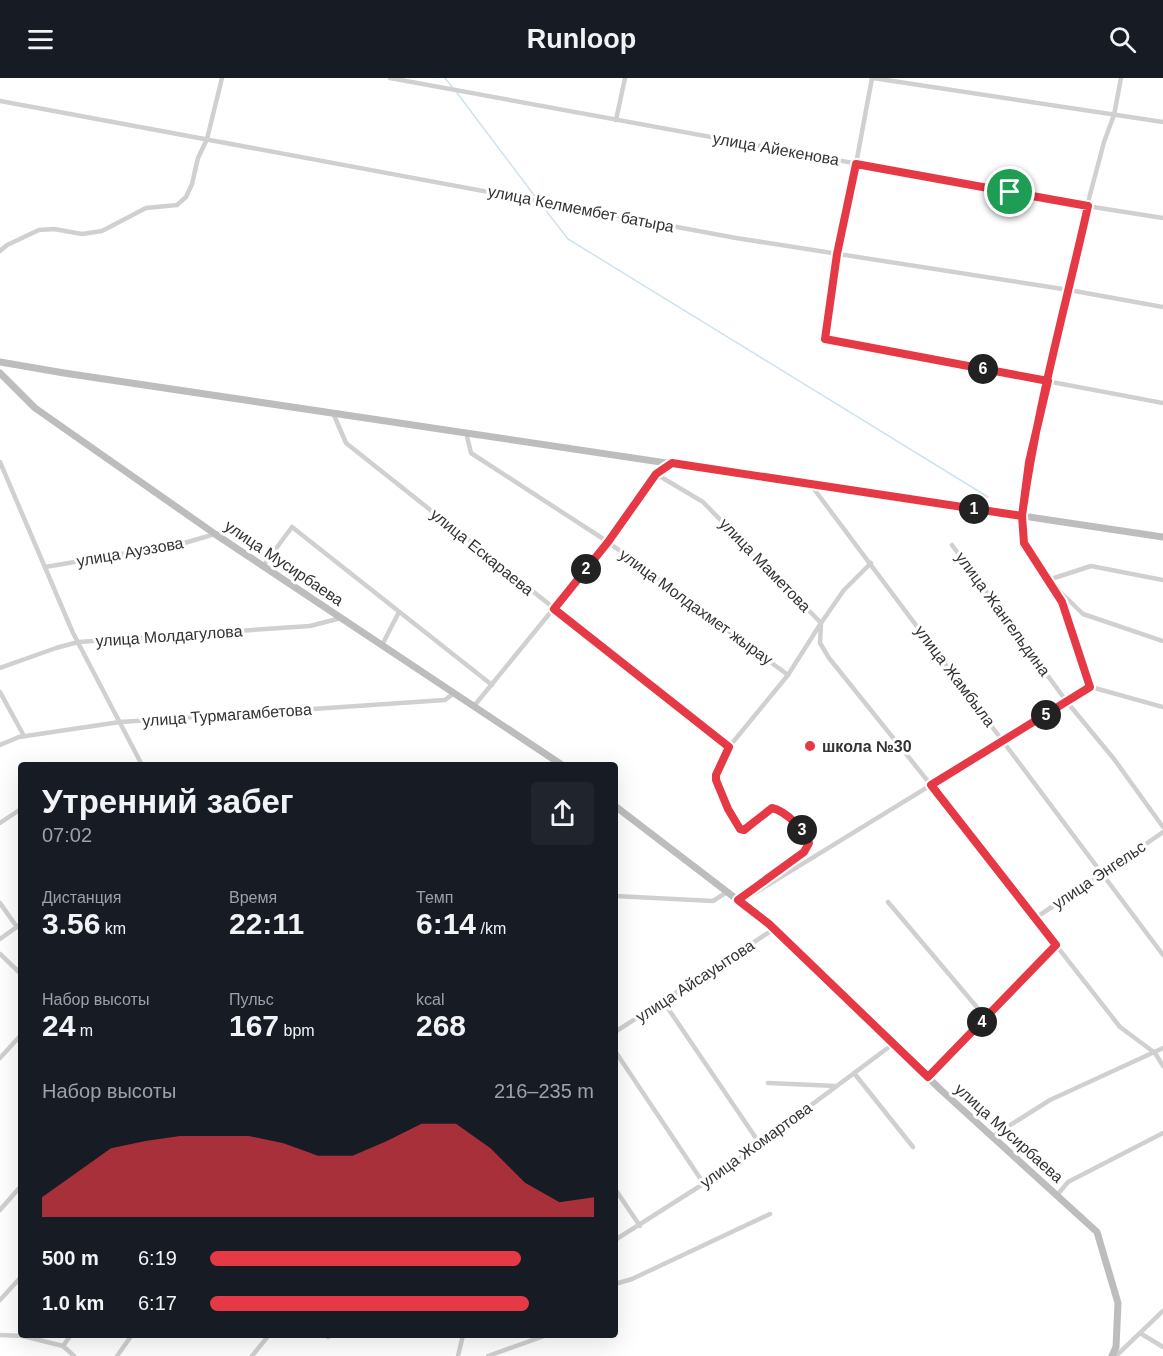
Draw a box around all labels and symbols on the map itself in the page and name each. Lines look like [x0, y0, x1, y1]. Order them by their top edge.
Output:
street label: улица Айекенова [712, 130, 841, 168]
pin [984, 166, 1035, 217]
street label: улица Келмембет батыра [486, 183, 676, 235]
pin: 6 [968, 354, 998, 384]
pin: 1 [959, 494, 989, 524]
street label: улица Ескараева [427, 505, 537, 599]
street label: улица Маметова [716, 515, 814, 615]
street label: улица Мусирбаева [221, 517, 347, 609]
street label: улица Ауэзова [75, 534, 185, 570]
street label: улица Молдахмет жырау [616, 546, 776, 668]
street label: улица Жангельдина [952, 549, 1054, 679]
pin: 2 [571, 554, 601, 584]
street label: улица Молдагулова [95, 622, 243, 650]
street label: улица Жамбыла [912, 622, 999, 730]
pin: 5 [1031, 700, 1061, 730]
street label: улица Турмагамбетова [142, 701, 312, 729]
place label: школа №30 [822, 738, 912, 755]
marker: школа №30 [803, 739, 817, 753]
pin: 3 [787, 815, 817, 845]
street label: улица Энгельс [1049, 838, 1149, 912]
street label: улица Айсауытова [633, 936, 757, 1026]
pin: 4 [967, 1007, 997, 1037]
street label: улица Мусирбаева [952, 1080, 1067, 1186]
street label: улица Жомартова [697, 1099, 815, 1191]

